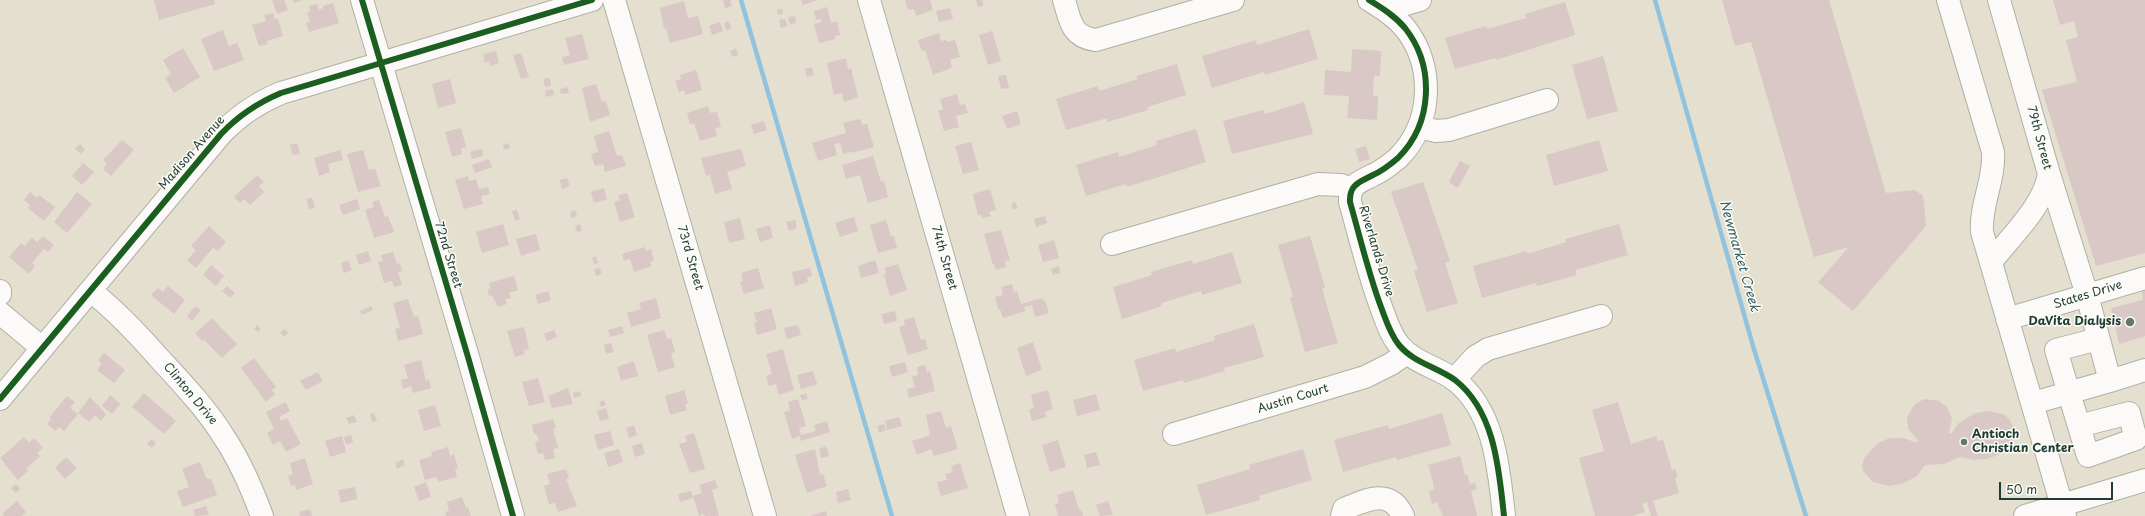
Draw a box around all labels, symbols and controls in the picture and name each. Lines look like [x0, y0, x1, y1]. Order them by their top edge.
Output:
street label: 79th Street [2024, 105, 2054, 171]
street label: Madison Avenue [156, 113, 228, 193]
water label: Newmarket Creek [1716, 198, 1762, 314]
street label: Riverlands Drive [1355, 204, 1397, 298]
street label: 72nd Street [431, 220, 465, 290]
street label: 73rd Street [674, 224, 706, 292]
street label: 74th Street [928, 224, 960, 292]
street label: States Drive [2052, 278, 2124, 312]
place label: DaVita Dialysis [2028, 315, 2121, 329]
marker: DaVita Dialysis [2124, 316, 2136, 328]
street label: Clinton Drive [160, 360, 220, 428]
street label: Austin Court [1256, 381, 1330, 417]
place label: Antioch Christian Center [1972, 428, 2074, 456]
marker: Antioch Christian Center [1959, 437, 1969, 447]
scale bar [2001, 474, 2115, 500]
text: 50 m [2006, 480, 2037, 498]

